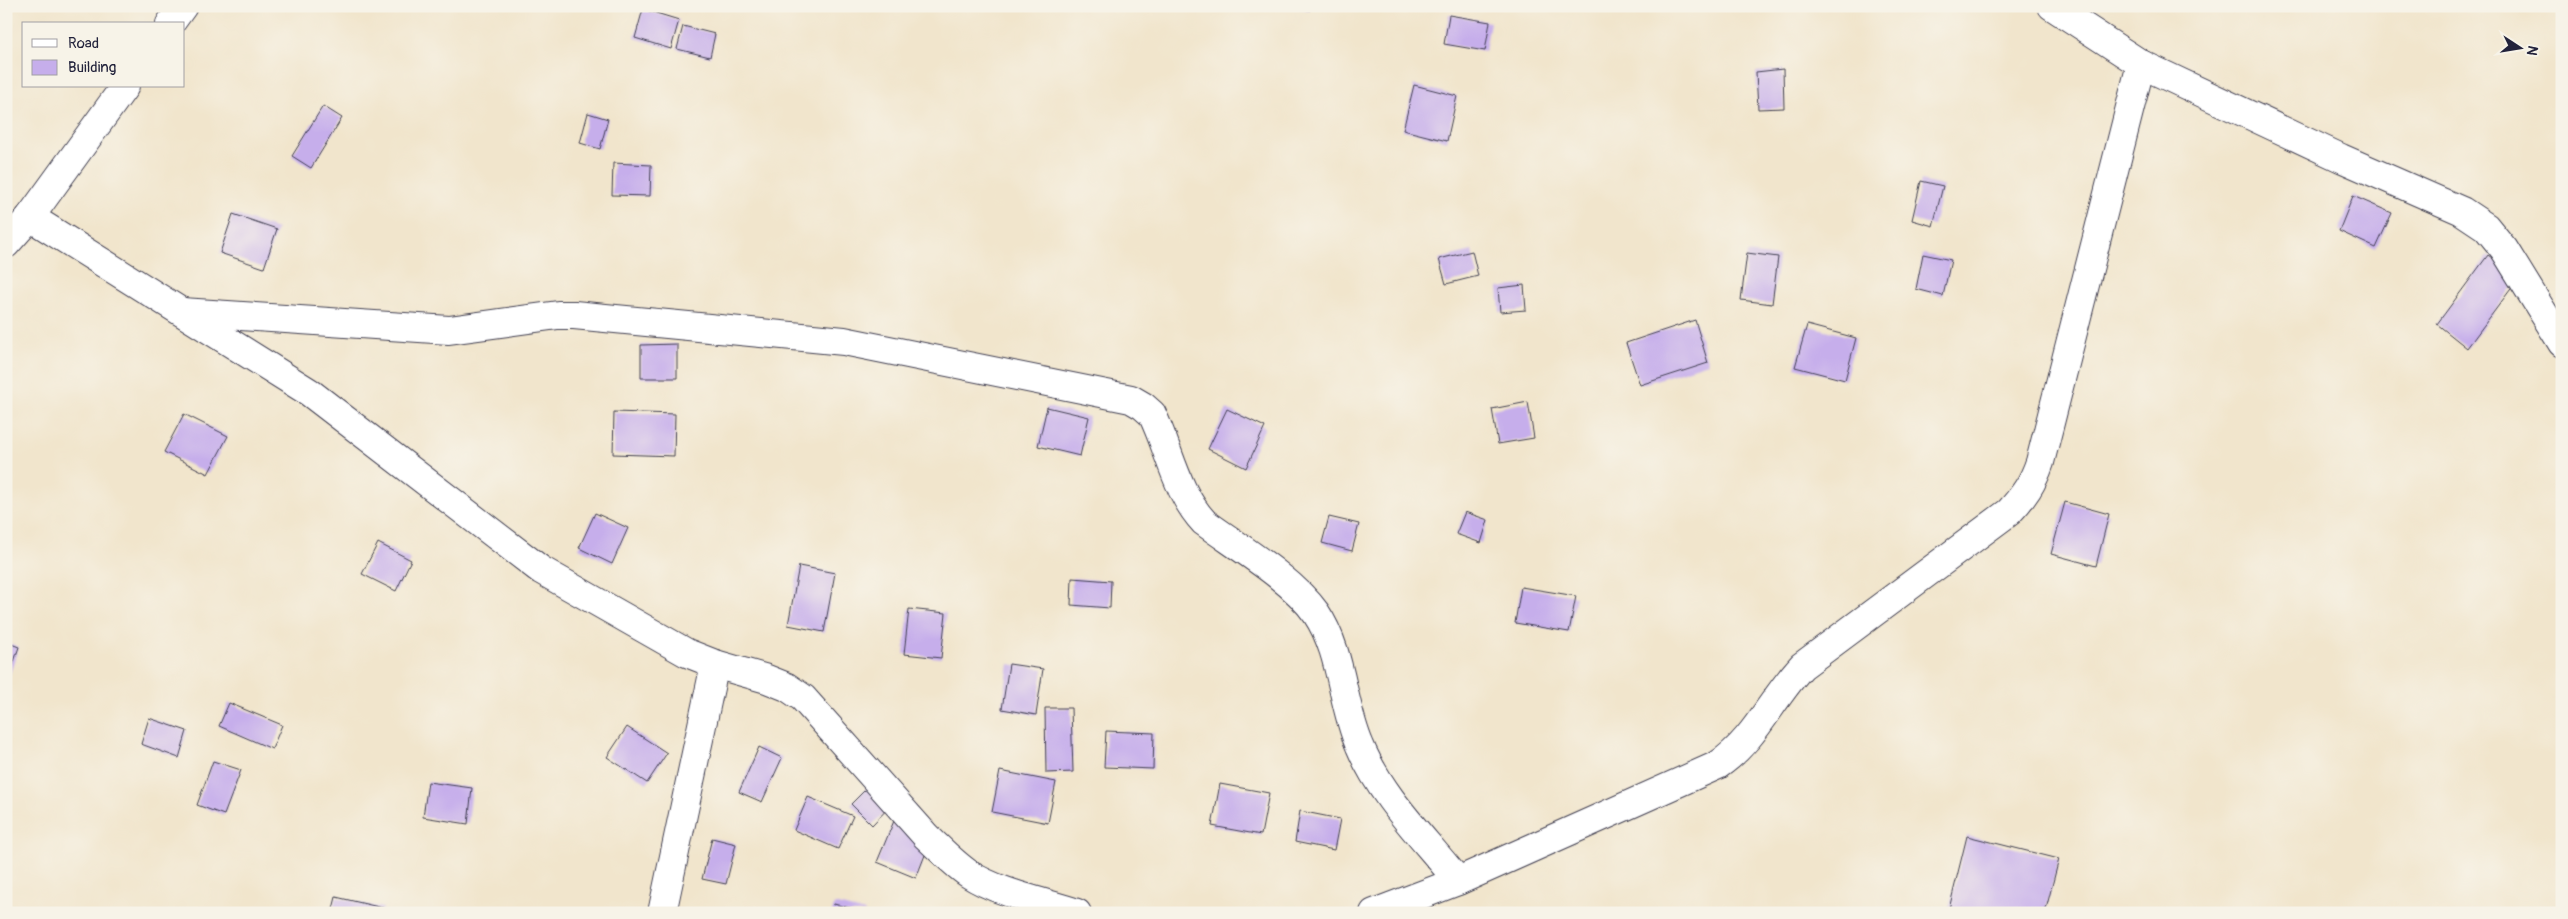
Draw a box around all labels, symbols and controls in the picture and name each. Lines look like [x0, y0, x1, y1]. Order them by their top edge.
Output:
legend [22, 22, 185, 88]
north arrow [2496, 22, 2546, 72]
text: Road [68, 34, 99, 53]
text: N [2523, 44, 2542, 57]
text: Building [68, 58, 116, 77]

